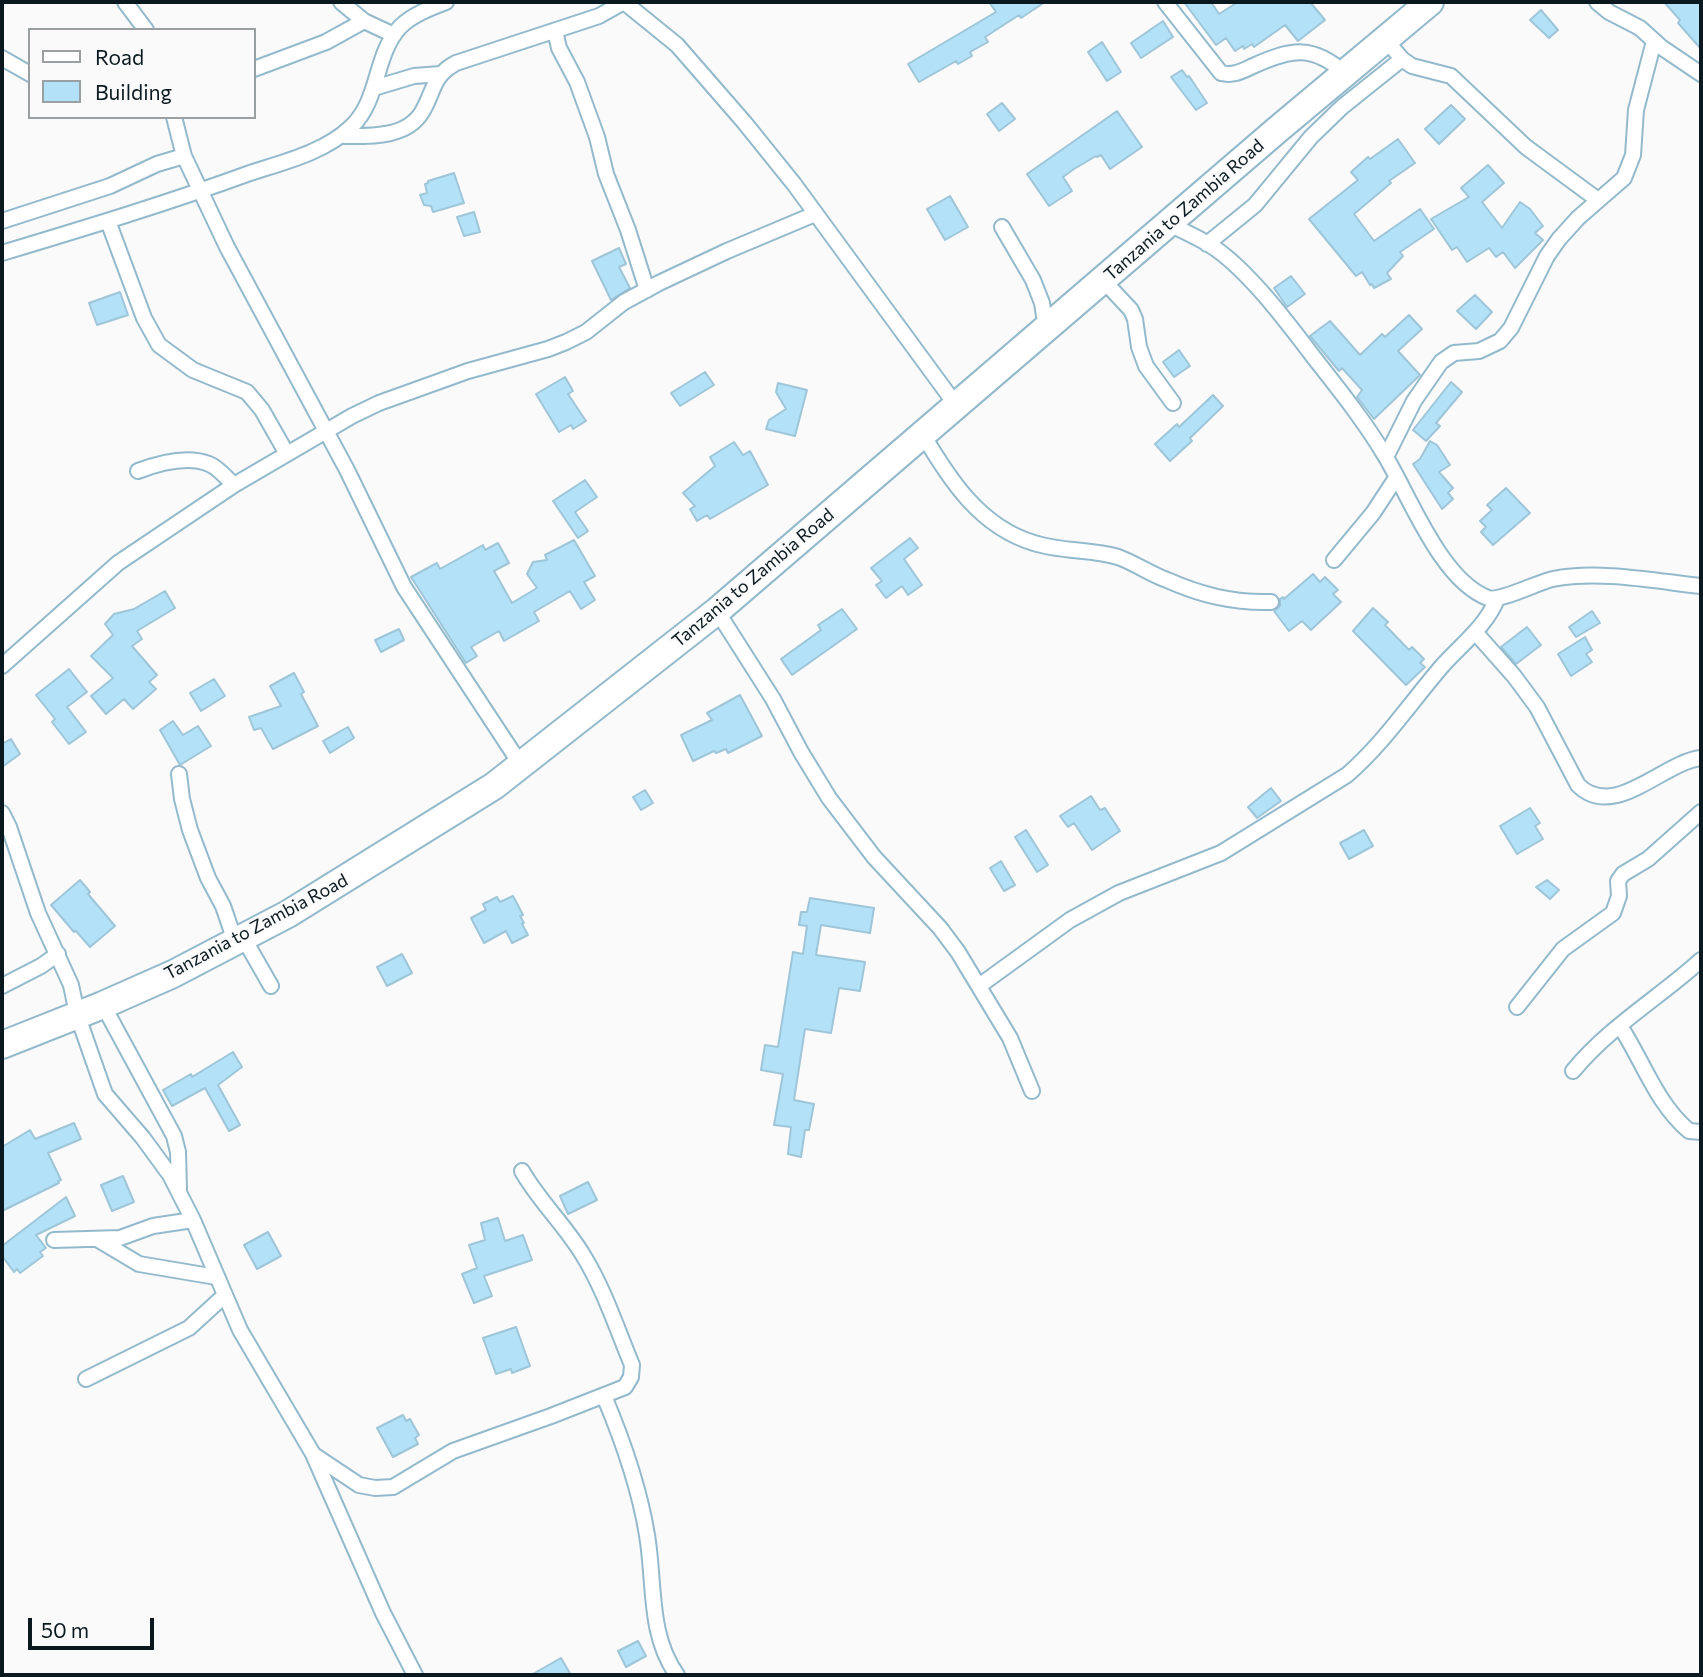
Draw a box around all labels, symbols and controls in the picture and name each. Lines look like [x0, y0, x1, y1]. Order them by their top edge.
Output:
legend [28, 28, 256, 119]
text: Road [95, 44, 144, 69]
text: Building [95, 79, 172, 104]
street label: Tanzania to Zambia Road [1100, 135, 1268, 285]
street label: Tanzania to Zambia Road [668, 504, 838, 652]
street label: Tanzania to Zambia Road [161, 869, 351, 985]
scale bar [32, 1604, 158, 1648]
text: 50 m [41, 1617, 89, 1642]

